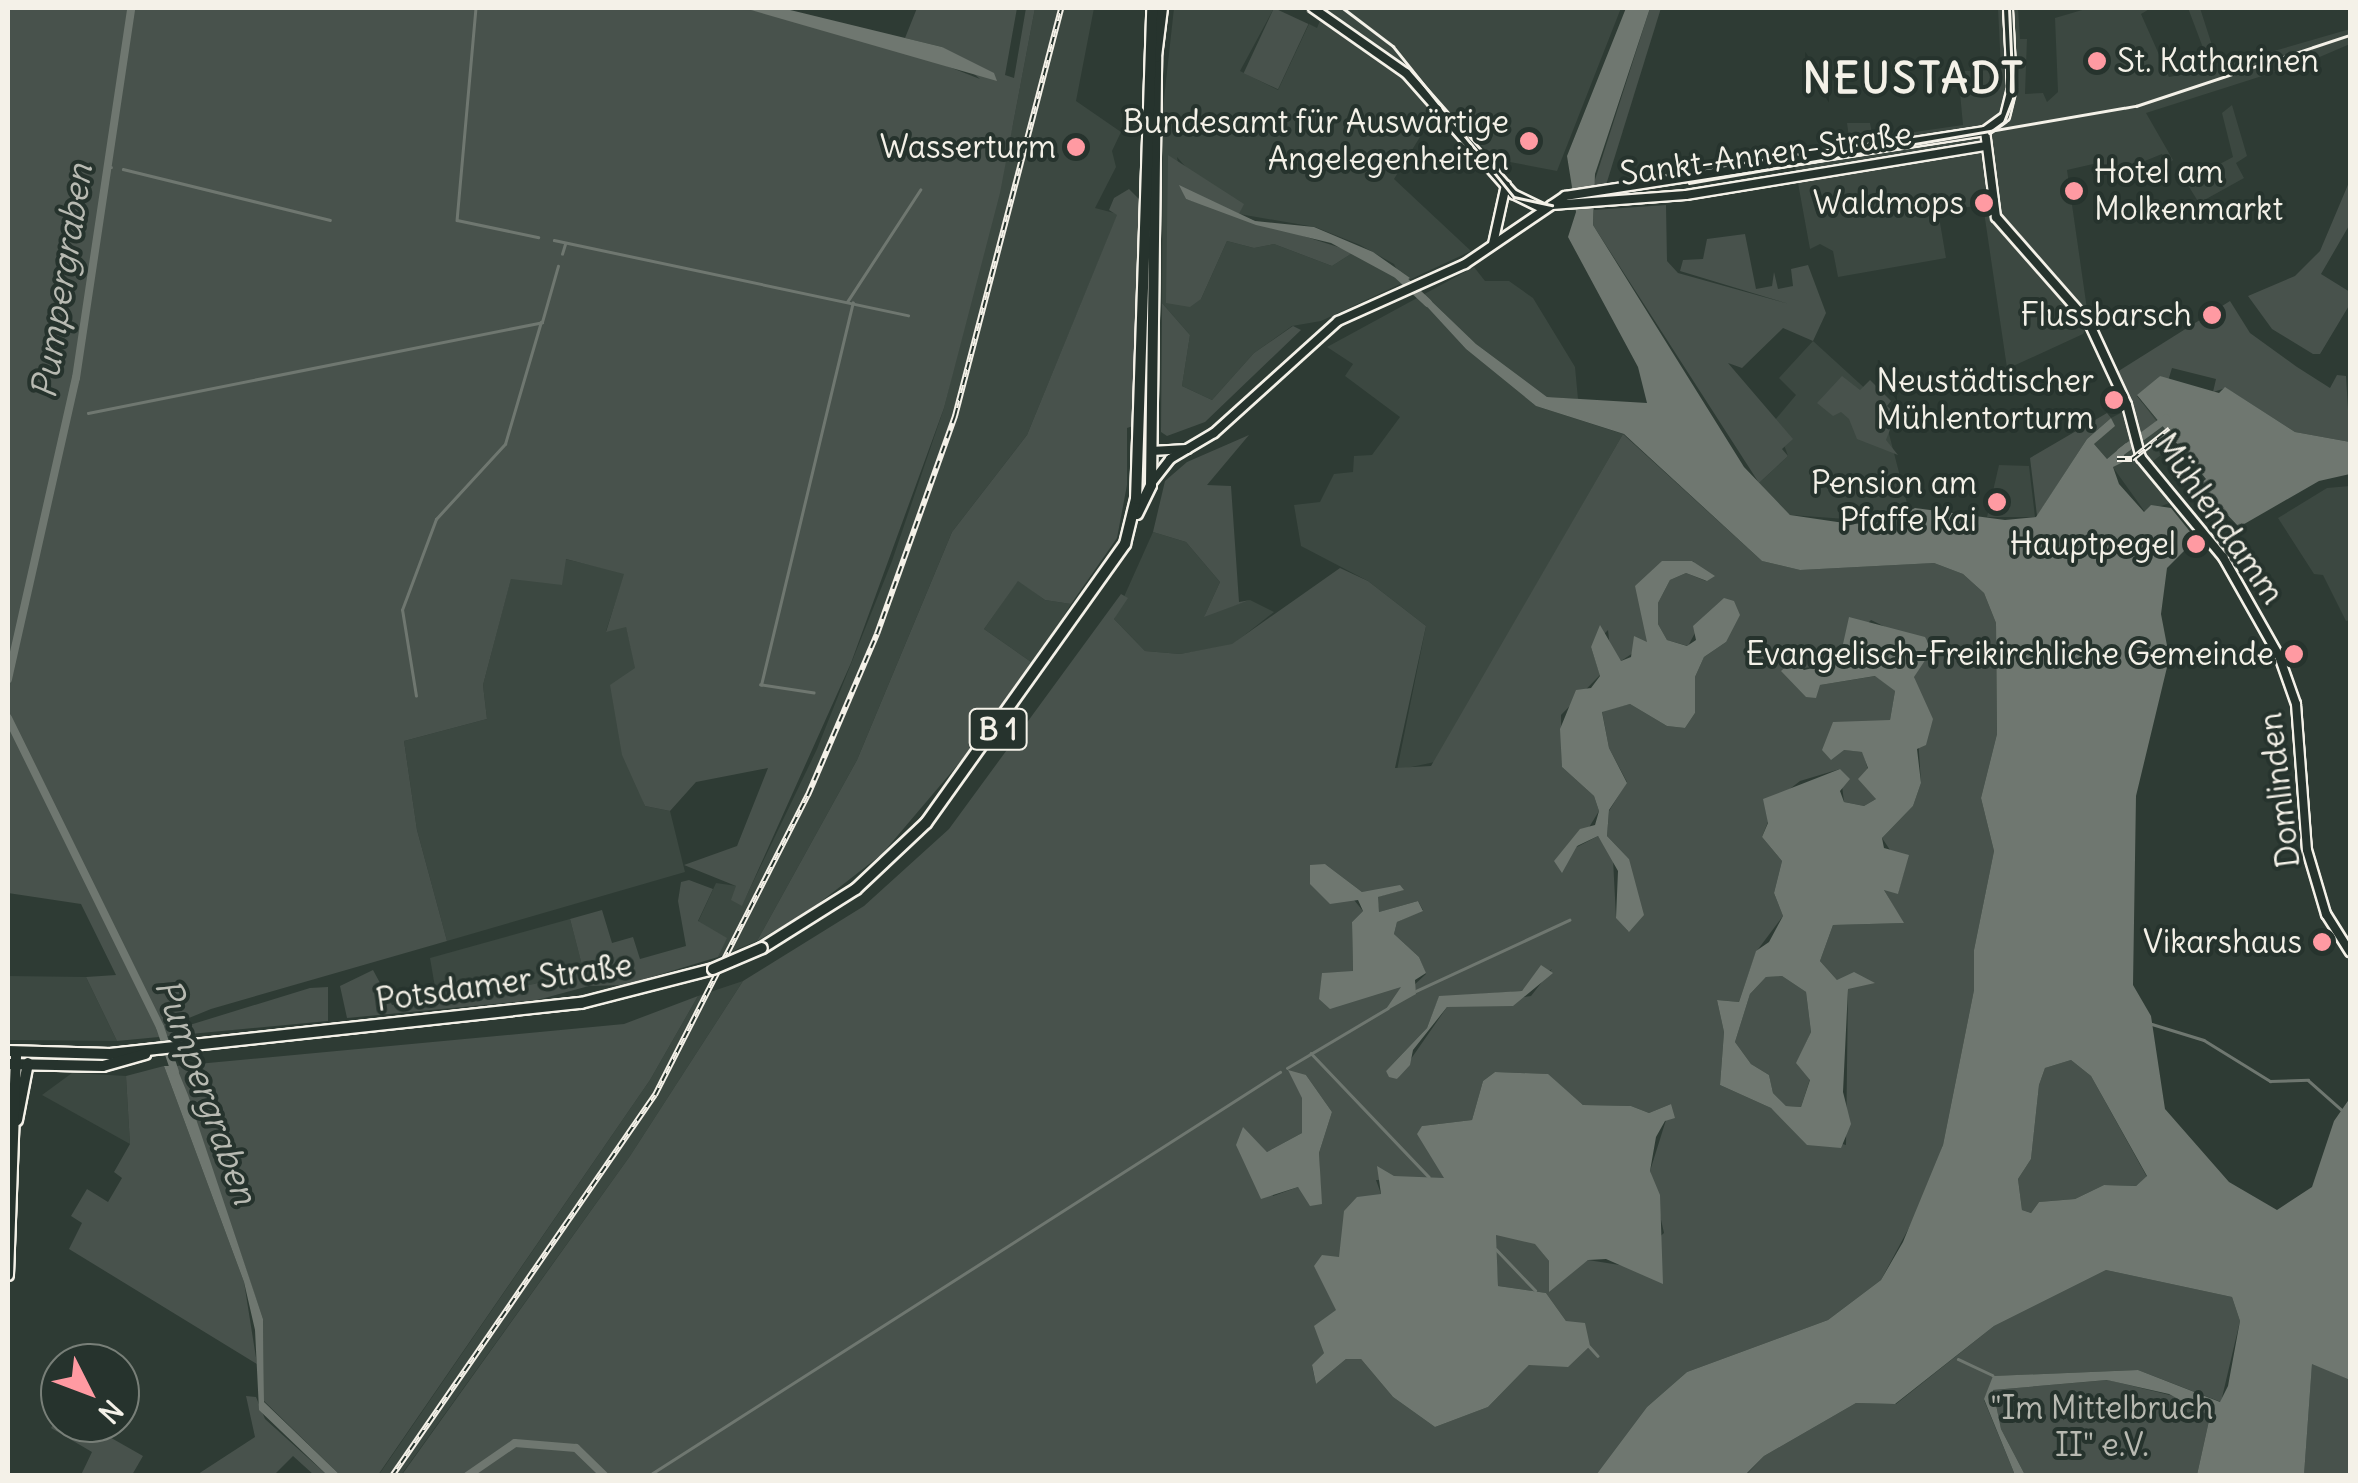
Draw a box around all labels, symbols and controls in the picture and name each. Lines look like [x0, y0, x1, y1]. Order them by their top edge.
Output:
place label: St. Katharinen [2117, 42, 2319, 80]
marker: St. Katharinen [2086, 50, 2108, 72]
district label: NEUSTADT [1802, 53, 2026, 103]
place label: Bundesamt für Auswärtige Angelegenheiten [1123, 104, 1509, 179]
street label: Sankt-Annen-Straße [1618, 115, 1914, 193]
place label: Wasserturm [880, 128, 1056, 166]
marker: Bundesamt für Auswärtige Angelegenheiten [1518, 130, 1540, 152]
marker: Wasserturm [1065, 136, 1087, 158]
place label: Hotel am Molkenmarkt [2094, 154, 2283, 229]
water label: Pumpergraben [22, 161, 100, 401]
marker: Hotel am Molkenmarkt [2063, 180, 2085, 202]
place label: Waldmops [1813, 184, 1964, 222]
marker: Waldmops [1973, 192, 1995, 214]
place label: Flussbarsch [2021, 296, 2192, 334]
marker: Flussbarsch [2201, 304, 2223, 326]
place label: Neustädtischer Mühlentorturm [1876, 363, 2094, 438]
marker: Neustädtischer Mühlentorturm [2103, 389, 2125, 411]
street label: Mühlendamm [2146, 426, 2292, 612]
place label: Pension am Pfaffe Kai [1811, 465, 1977, 540]
marker: Pension am Pfaffe Kai [1986, 491, 2008, 513]
place label: Hauptpegel [2010, 525, 2176, 563]
marker: Hauptpegel [2185, 533, 2207, 555]
place label: Evangelisch-Freikirchliche Gemeinde [1746, 635, 2274, 673]
marker: Evangelisch-Freikirchliche Gemeinde [2283, 643, 2305, 665]
road number: B 1 [968, 704, 1028, 754]
street label: Domlinden [2251, 710, 2309, 870]
place label: Vikarshaus [2143, 923, 2302, 961]
marker: Vikarshaus [2311, 931, 2333, 953]
street label: Potsdamer Straße [373, 946, 635, 1020]
water label: Pumpergraben [147, 973, 267, 1209]
north arrow [40, 1343, 140, 1443]
park label: "Im Mittelbruch II" e.V. [1991, 1390, 2213, 1465]
text: N [91, 1392, 131, 1431]

